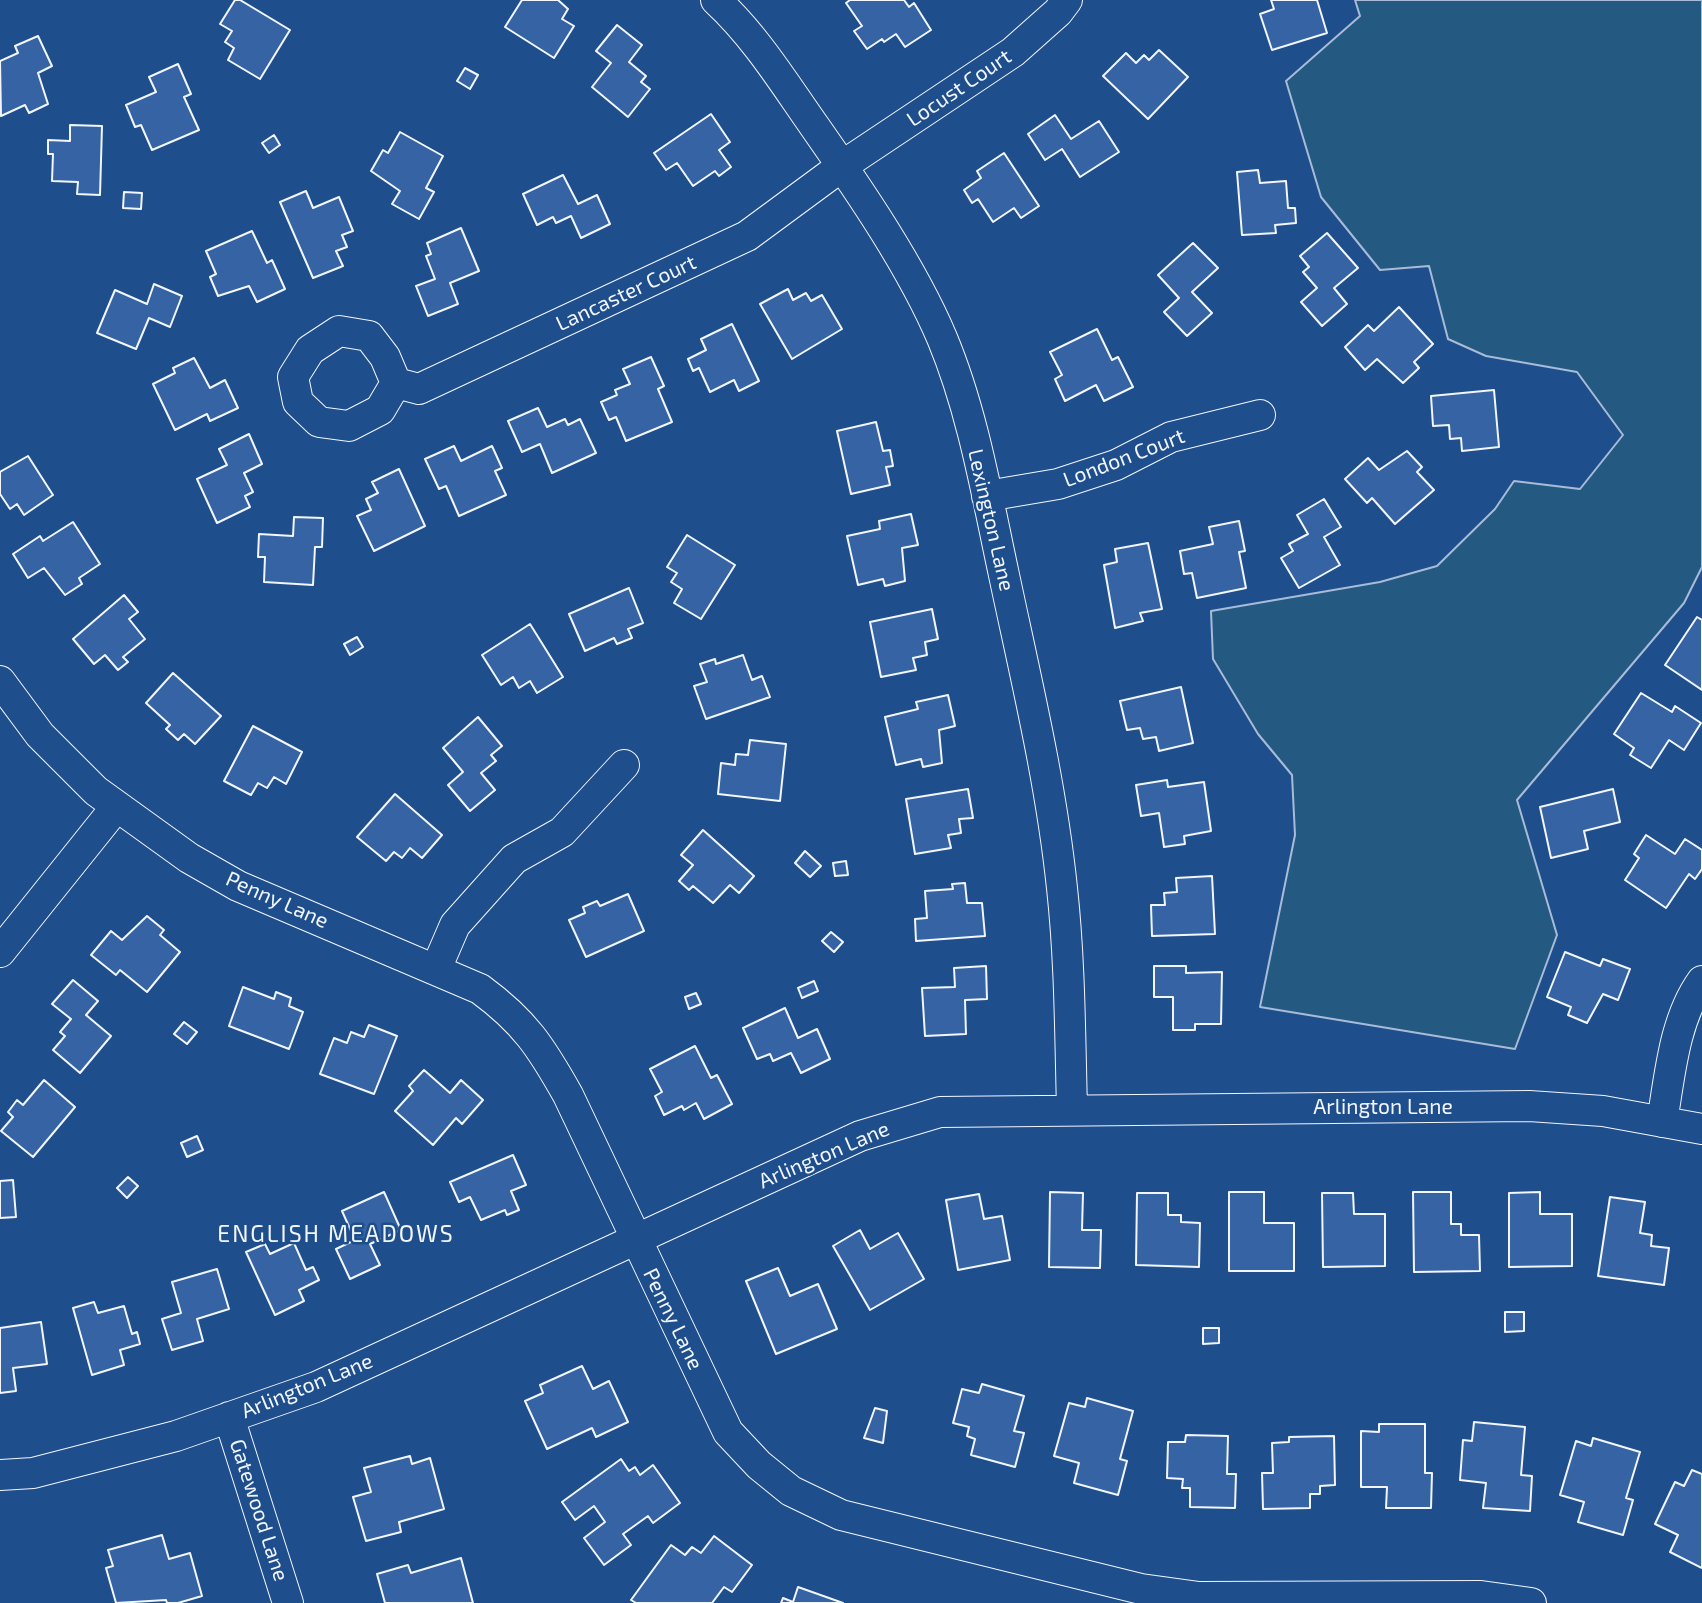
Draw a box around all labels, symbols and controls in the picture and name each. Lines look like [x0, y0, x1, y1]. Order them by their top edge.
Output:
street label: Locust Court [902, 44, 1016, 132]
street label: Lancaster Court [552, 250, 700, 336]
street label: London Court [1060, 423, 1188, 493]
street label: Lexington Lane [962, 447, 1020, 593]
street label: Penny Lane [222, 866, 332, 934]
street label: Arlington Lane [1313, 1094, 1453, 1120]
street label: Arlington Lane [755, 1116, 893, 1194]
district label: ENGLISH MEADOWS [219, 1220, 453, 1248]
street label: Penny Lane [638, 1264, 708, 1374]
street label: Arlington Lane [238, 1348, 376, 1424]
street label: Gatewood Lane [224, 1436, 294, 1584]

